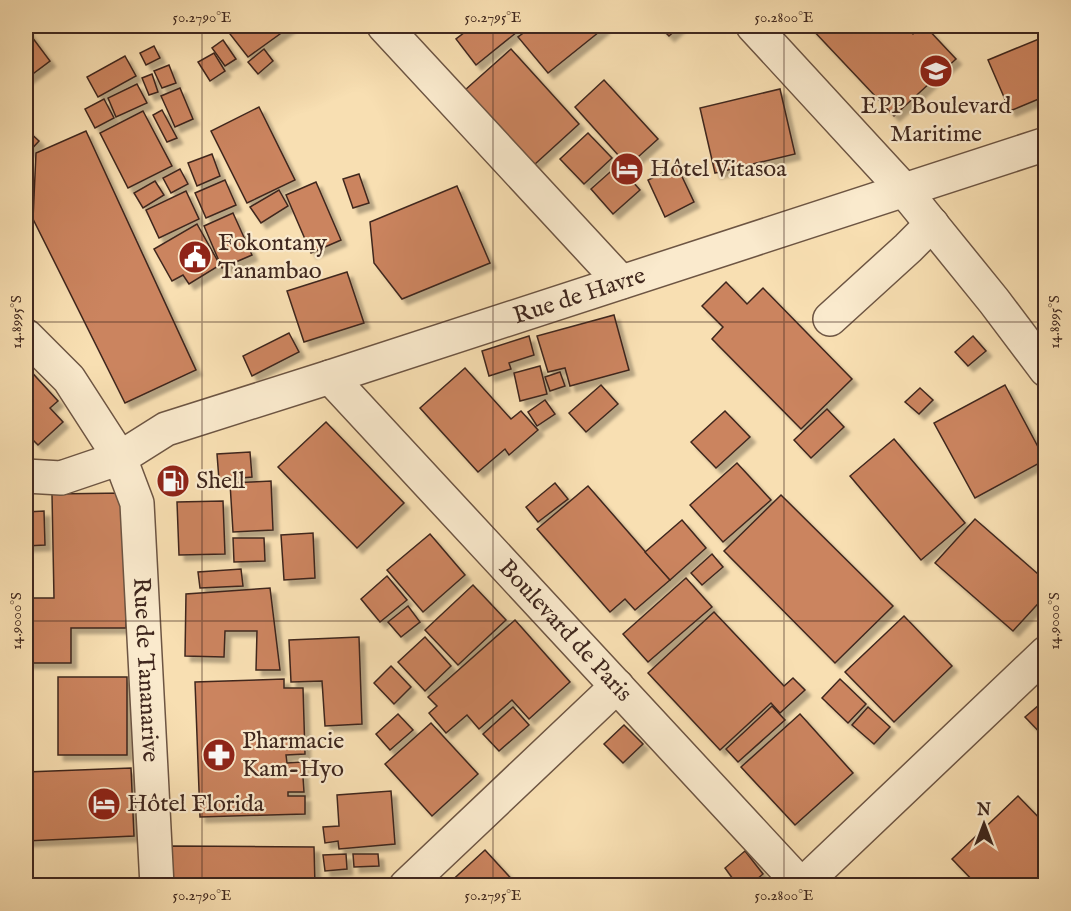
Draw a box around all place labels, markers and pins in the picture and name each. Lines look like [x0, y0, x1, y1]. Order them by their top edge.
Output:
school or university icon: EPP Boulevard Maritime [918, 53, 954, 89]
place label: EPP Boulevard Maritime [861, 91, 1012, 150]
hotel icon: Hôtel Vitasoa [609, 151, 645, 187]
place label: Hôtel Vitasoa [650, 154, 787, 185]
place label: Fokontany Tanambao [218, 228, 327, 287]
public building icon: Fokontany Tanambao [177, 239, 213, 275]
fuel station icon: Shell [155, 463, 191, 499]
place label: Shell [196, 466, 246, 497]
place label: Pharmacie Kam-Hyo [242, 726, 344, 785]
pharmacy icon: Pharmacie Kam-Hyo [201, 737, 237, 773]
hotel icon: Hôtel Florida [86, 786, 122, 822]
place label: Hôtel Florida [127, 789, 265, 820]

